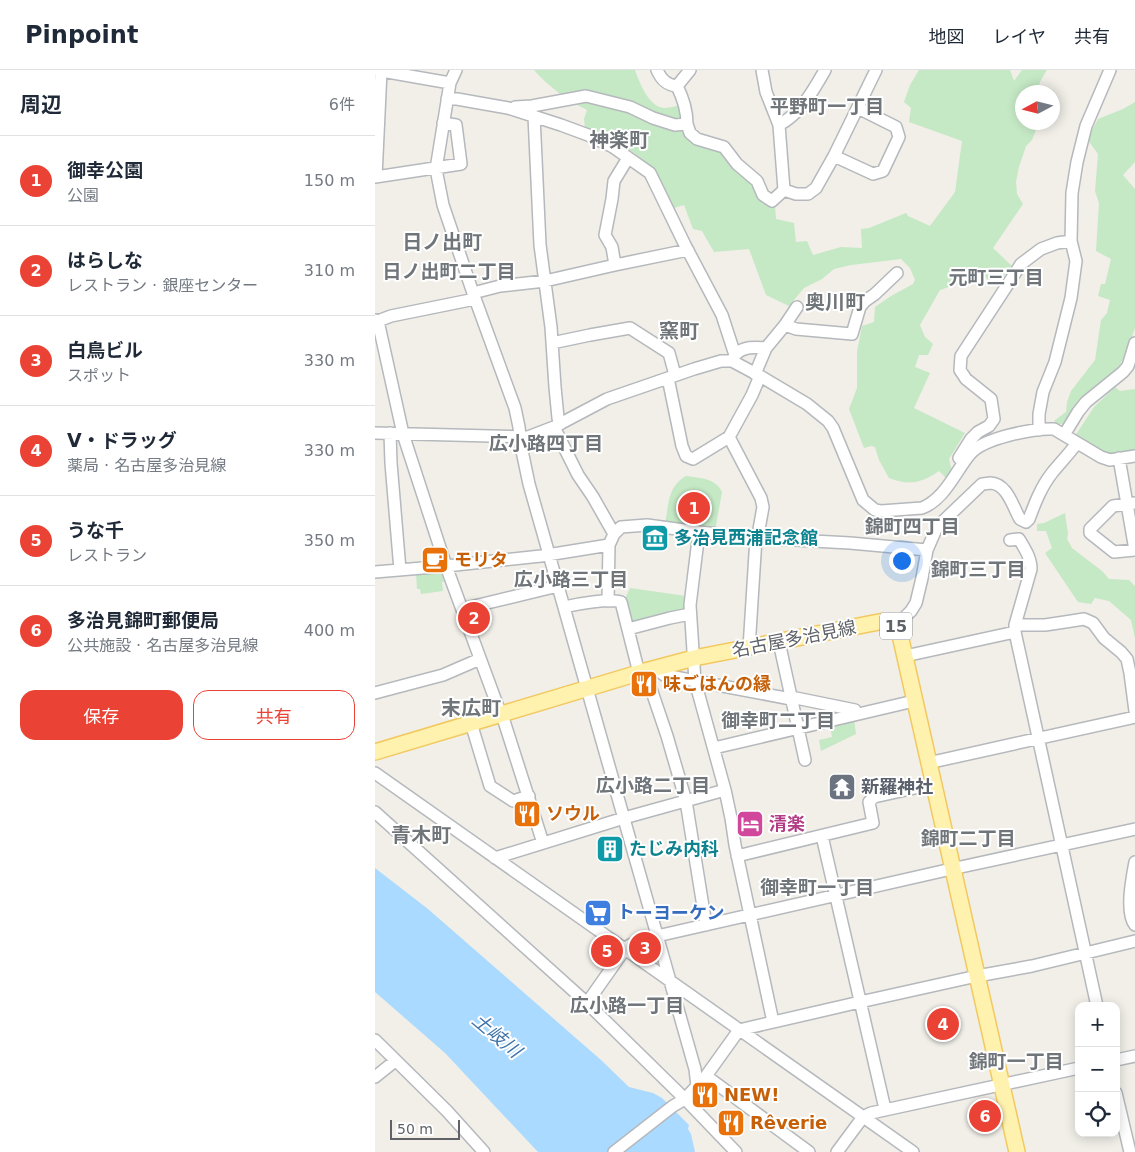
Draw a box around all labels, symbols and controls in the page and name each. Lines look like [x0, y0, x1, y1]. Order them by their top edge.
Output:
text: Pinpoint [25, 21, 138, 49]
text: 地図 [929, 26, 965, 47]
text: レイヤ [993, 26, 1046, 47]
text: 共有 [1074, 26, 1110, 47]
north arrow [1015, 85, 1060, 130]
text: 周辺 [20, 93, 62, 117]
text: 6件 [329, 95, 355, 114]
district label: 平野町一丁目 [770, 95, 884, 117]
district label: 神楽町 [589, 128, 649, 152]
text: 御幸公園 [67, 159, 143, 181]
text: 1 [30, 171, 42, 190]
text: 150 m [304, 171, 355, 190]
text: 公園 [67, 186, 99, 205]
district label: 日ノ出町 [402, 230, 482, 254]
text: はらしな [67, 249, 143, 271]
district label: 日ノ出町二丁目 [382, 260, 516, 282]
text: 2 [30, 261, 42, 280]
text: 310 m [304, 261, 355, 280]
district label: 元町三丁目 [948, 266, 1044, 288]
text: レストラン · 銀座センター [67, 276, 258, 295]
district label: 奥川町 [805, 290, 865, 314]
district label: 窯町 [659, 319, 699, 343]
text: 白鳥ビル [67, 339, 143, 361]
text: 3 [30, 351, 42, 370]
text: 330 m [304, 351, 355, 370]
text: スポット [67, 366, 131, 385]
text: V・ドラッグ [67, 429, 177, 451]
district label: 広小路四丁目 [489, 432, 603, 454]
text: 4 [30, 441, 42, 460]
text: 330 m [304, 441, 355, 460]
text: 薬局 · 名古屋多治見線 [67, 456, 226, 475]
pin: 1 [678, 489, 710, 527]
district label: 錦町四丁目 [864, 515, 960, 537]
text: うな千 [67, 519, 124, 541]
museum icon: 多治見西浦記念館 [640, 523, 670, 553]
place label: 多治見西浦記念館 [674, 527, 818, 548]
text: 5 [30, 531, 42, 550]
text: 350 m [304, 531, 355, 550]
cafe icon: モリタ [420, 545, 450, 575]
text: レストラン [67, 546, 147, 565]
your location [889, 548, 915, 574]
place label: モリタ [454, 549, 508, 570]
district label: 錦町三丁目 [930, 558, 1026, 580]
district label: 広小路三丁目 [514, 568, 628, 590]
pin: 2 [458, 599, 490, 637]
text: 多治見錦町郵便局 [67, 609, 219, 631]
road number: 15 [880, 612, 912, 640]
street label: 名古屋多治見線 [730, 616, 858, 661]
text: 6 [30, 621, 42, 640]
text: 400 m [304, 621, 355, 640]
text: 公共施設 · 名古屋多治見線 [67, 636, 258, 655]
restaurant icon: 味ごはんの縁 [629, 669, 659, 699]
place label: 味ごはんの縁 [663, 673, 771, 694]
button: 保存 [20, 690, 183, 740]
button: 共有 [193, 690, 355, 740]
district label: 末広町 [441, 696, 501, 720]
district label: 御幸町二丁目 [721, 709, 835, 731]
temple icon: 新羅神社 [827, 772, 857, 802]
district label: 広小路二丁目 [596, 774, 710, 796]
place label: 新羅神社 [861, 776, 933, 797]
restaurant icon: ソウル [512, 799, 542, 829]
place label: ソウル [546, 803, 600, 824]
hotel icon: 清楽 [735, 809, 765, 839]
place label: 清楽 [769, 813, 805, 834]
district label: 青木町 [391, 823, 451, 847]
district label: 錦町二丁目 [920, 827, 1016, 849]
building icon: たじみ内科 [595, 834, 625, 864]
place label: たじみ内科 [629, 838, 719, 859]
district label: 御幸町一丁目 [760, 876, 874, 898]
supermarket icon: トーヨーケン [583, 898, 613, 928]
place label: トーヨーケン [617, 902, 724, 923]
pin: 3 [629, 929, 661, 967]
pin: 5 [591, 932, 623, 970]
district label: 広小路一丁目 [570, 994, 684, 1016]
map controls [1075, 1002, 1120, 1137]
button: + [1075, 1002, 1120, 1047]
pin: 4 [927, 1005, 959, 1043]
water label: 土岐川 [468, 1008, 527, 1063]
button: − [1075, 1047, 1120, 1092]
district label: 錦町一丁目 [968, 1050, 1064, 1072]
restaurant icon: NEW! [690, 1080, 720, 1110]
place label: NEW! [724, 1084, 779, 1105]
button: locate [1075, 1092, 1120, 1137]
pin: 6 [969, 1097, 1001, 1135]
restaurant icon: Rêverie [716, 1108, 746, 1138]
place label: Rêverie [750, 1112, 827, 1133]
scale bar [390, 1117, 460, 1140]
text: 50 m [397, 1121, 433, 1137]

